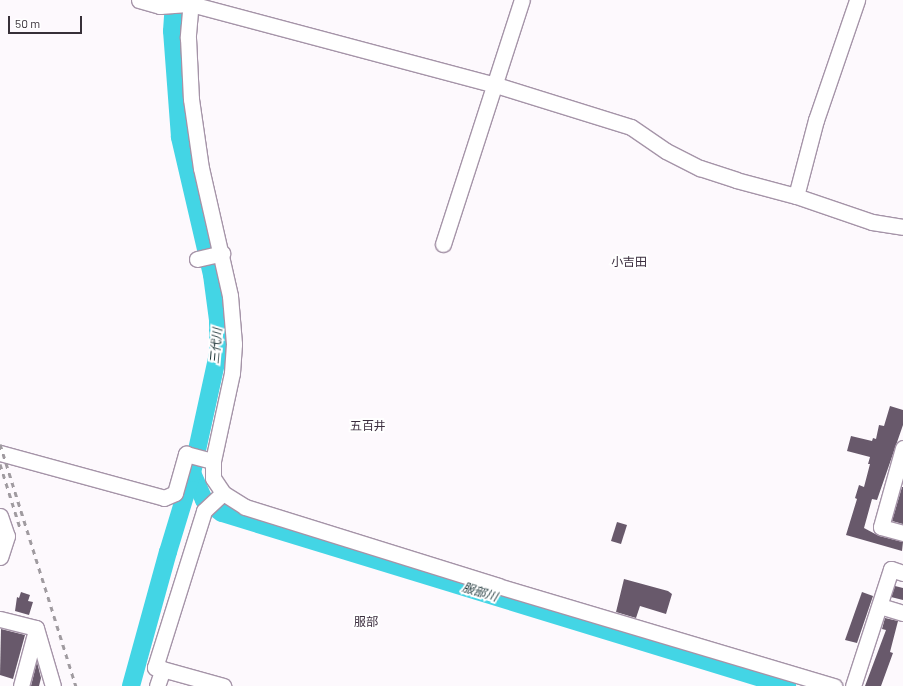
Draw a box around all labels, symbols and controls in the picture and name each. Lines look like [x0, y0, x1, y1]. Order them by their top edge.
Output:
scale bar [10, 8, 84, 34]
text: 50 m [15, 16, 40, 30]
district label: 小吉田 [611, 255, 647, 269]
water label: 三代川 [207, 327, 225, 365]
district label: 五百井 [350, 419, 386, 433]
water label: 服部川 [461, 580, 499, 604]
district label: 服部 [354, 615, 378, 629]

